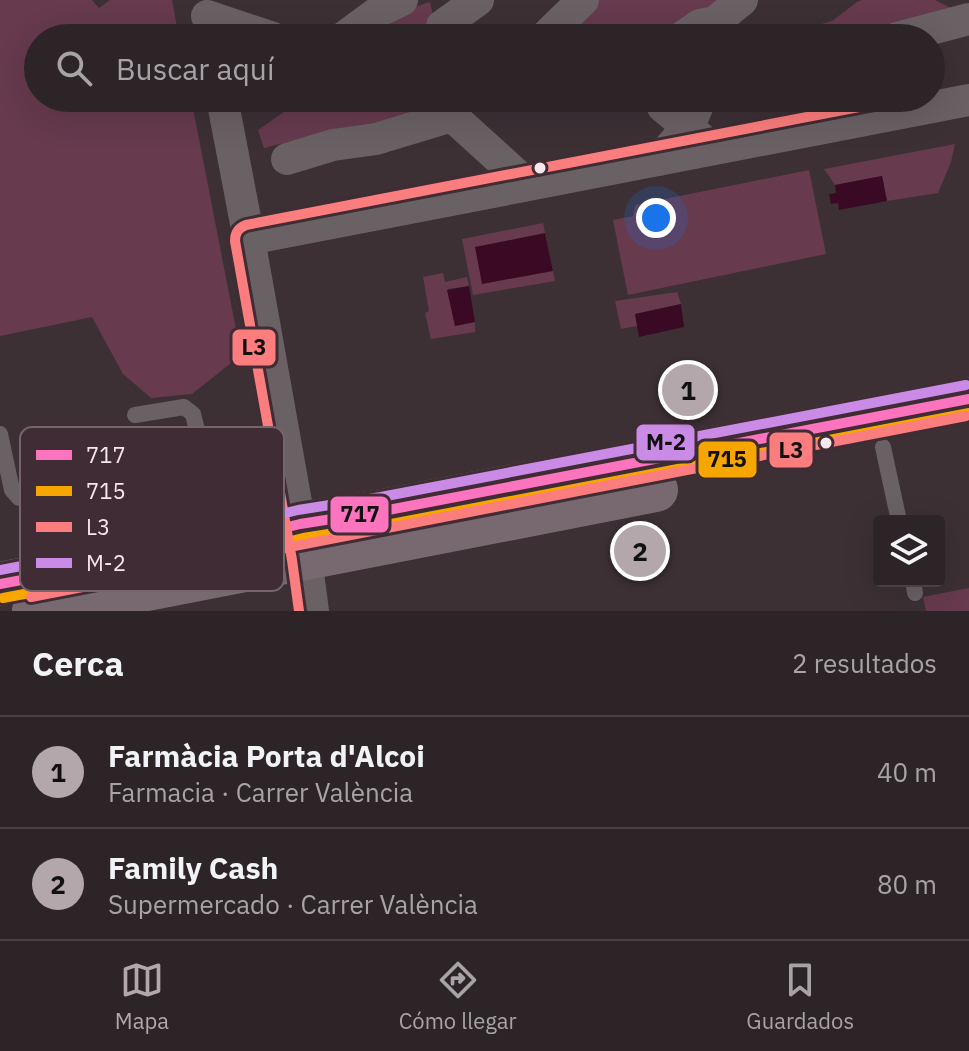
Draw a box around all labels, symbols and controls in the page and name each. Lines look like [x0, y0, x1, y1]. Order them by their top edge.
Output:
search box [24, 24, 945, 112]
icon: search [52, 46, 96, 90]
text: Buscar aquí [116, 49, 274, 88]
unlabelled marker [532, 160, 548, 176]
your location [636, 198, 676, 238]
line badge: L3 [231, 328, 277, 367]
text: L3 [242, 332, 266, 361]
pin: 1 [662, 360, 714, 420]
line badge: M-2 [635, 423, 696, 462]
legend [20, 427, 284, 591]
text: M-2 [646, 427, 686, 456]
line badge: L3 [768, 431, 814, 469]
text: L3 [779, 435, 803, 464]
unlabelled marker [818, 435, 834, 451]
text: 717 [86, 440, 126, 469]
line badge: 715 [697, 440, 758, 479]
text: 715 [707, 444, 747, 473]
text: 715 [86, 476, 126, 505]
line badge: 717 [329, 495, 390, 534]
text: 717 [340, 499, 380, 528]
text: L3 [86, 512, 110, 541]
map controls [873, 515, 945, 587]
button: layers [873, 515, 945, 587]
pin: 2 [614, 521, 666, 581]
text: M-2 [86, 548, 126, 577]
text: Cerca [32, 641, 124, 685]
text: 2 resultados [792, 646, 937, 680]
text: Farmàcia Porta d'Alcoi [108, 736, 425, 775]
text: 1 [50, 755, 66, 789]
text: 40 m [877, 755, 937, 789]
text: Farmacia · Carrer València [108, 775, 413, 809]
text: Family Cash [108, 848, 278, 887]
text: 2 [50, 867, 66, 901]
text: 80 m [877, 867, 937, 901]
text: Supermercado · Carrer València [108, 887, 478, 921]
tab: Mapa [115, 958, 169, 1035]
tab: Cómo llegar [399, 958, 517, 1035]
tab: Guardados [746, 958, 854, 1035]

